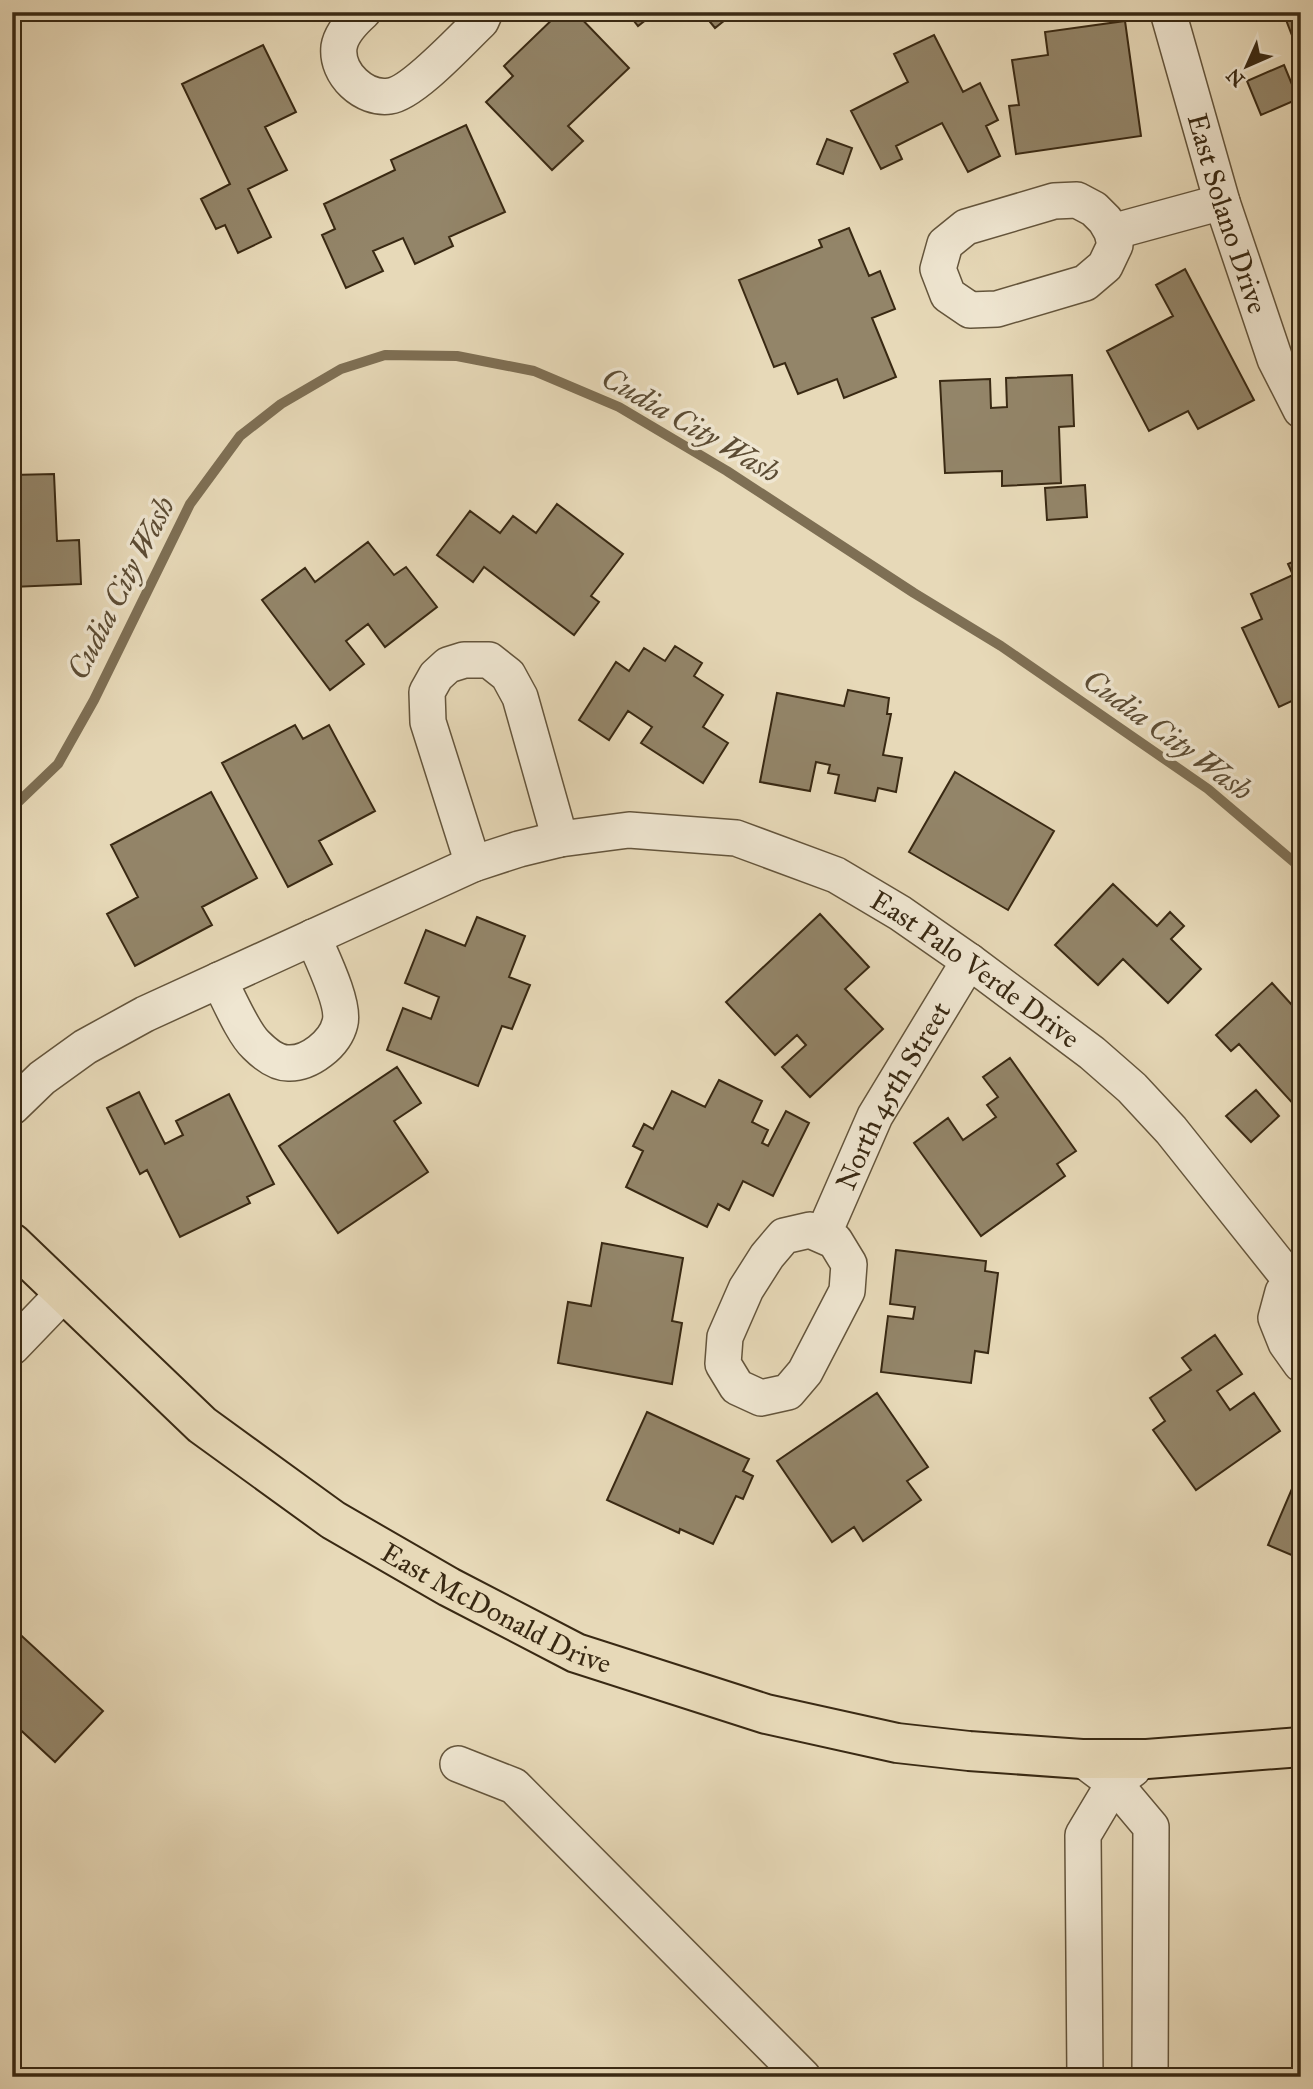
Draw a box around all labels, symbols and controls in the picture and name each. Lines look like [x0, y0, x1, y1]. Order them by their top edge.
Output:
north arrow [1212, 32, 1282, 102]
text: N [1221, 64, 1249, 92]
street label: East Solano Drive [1180, 109, 1275, 318]
water label: Cudia City Wash [595, 359, 787, 491]
water label: Cudia City Wash [60, 490, 183, 685]
water label: Cudia City Wash [1077, 662, 1260, 809]
street label: East Palo Verde Drive [864, 883, 1087, 1056]
street label: North 45th Street [828, 995, 958, 1195]
street label: East McDonald Drive [375, 1535, 616, 1681]

